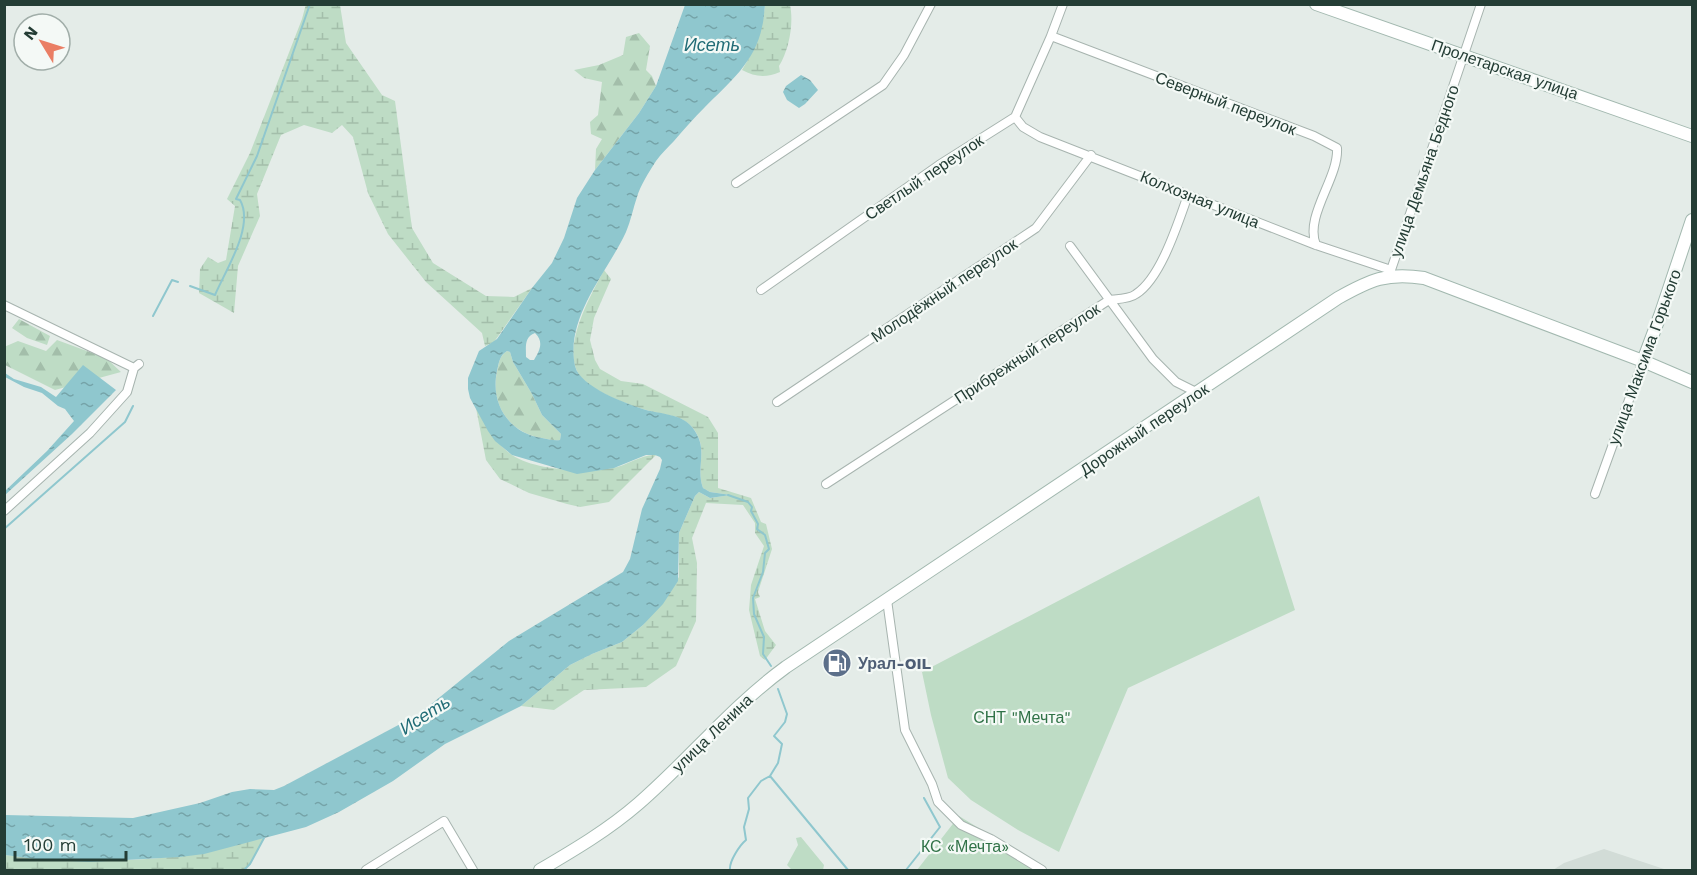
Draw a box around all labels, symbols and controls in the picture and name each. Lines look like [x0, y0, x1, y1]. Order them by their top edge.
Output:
north arrow [12, 12, 72, 72]
text: N [19, 23, 42, 44]
water label: Исеть [684, 34, 740, 55]
street label: Пролетарская улица [1429, 35, 1581, 104]
street label: Северный переулок [1153, 68, 1300, 139]
street label: улица Демьяна Бедного [1386, 82, 1463, 260]
street label: Светлый переулок [861, 130, 988, 224]
street label: Колхозная улица [1137, 167, 1262, 232]
street label: Молодёжный переулок [868, 234, 1022, 346]
street label: улица Максима Горького [1604, 267, 1685, 448]
street label: Прибрежный переулок [951, 299, 1104, 408]
street label: Дорожный переулок [1076, 379, 1213, 480]
fuel station icon: Урал-OIL [821, 647, 853, 679]
place label: Урал-OIL [858, 654, 932, 673]
water label: Исеть [395, 690, 454, 739]
street label: улица Ленина [668, 690, 757, 776]
park label: СНТ "Мечта" [973, 708, 1071, 727]
scale bar [15, 824, 126, 862]
text: 100 m [24, 834, 77, 855]
park label: КС «Мечта» [921, 837, 1009, 856]

